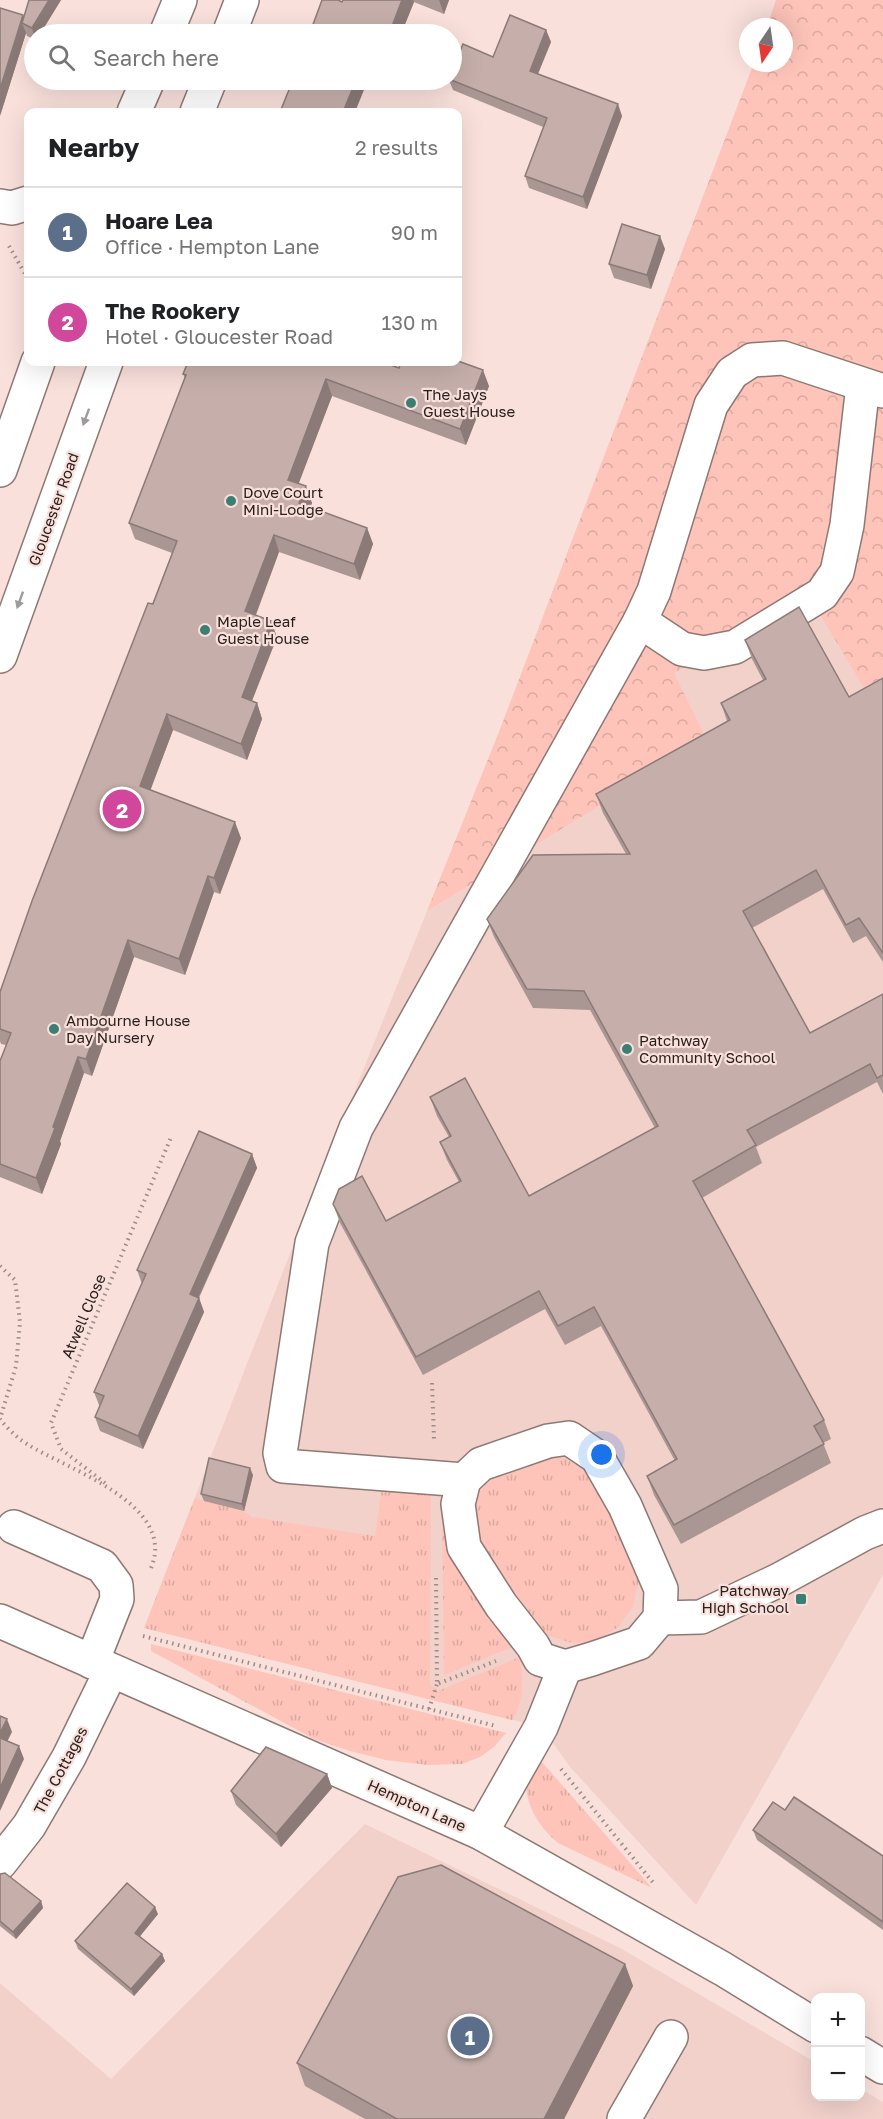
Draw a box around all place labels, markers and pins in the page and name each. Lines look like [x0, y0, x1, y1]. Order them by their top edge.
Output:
place label: The Jays Guest House [423, 385, 515, 420]
marker: The Jays Guest House [404, 396, 418, 410]
place label: Dove Court Mini-Lodge [243, 483, 324, 518]
marker: Dove Court Mini-Lodge [224, 494, 238, 508]
place label: Maple Leaf Guest House [217, 612, 309, 647]
marker: Maple Leaf Guest House [198, 623, 212, 637]
pin: 2 [102, 786, 142, 832]
place label: Ambourne House Day Nursery [66, 1011, 191, 1046]
marker: Ambourne House Day Nursery [47, 1022, 61, 1036]
place label: Patchway Community School [639, 1031, 776, 1066]
marker: Patchway Community School [620, 1042, 634, 1056]
place label: Patchway High School [702, 1581, 790, 1616]
marker: Patchway High School [794, 1592, 808, 1606]
pin: 1 [450, 2014, 490, 2058]

